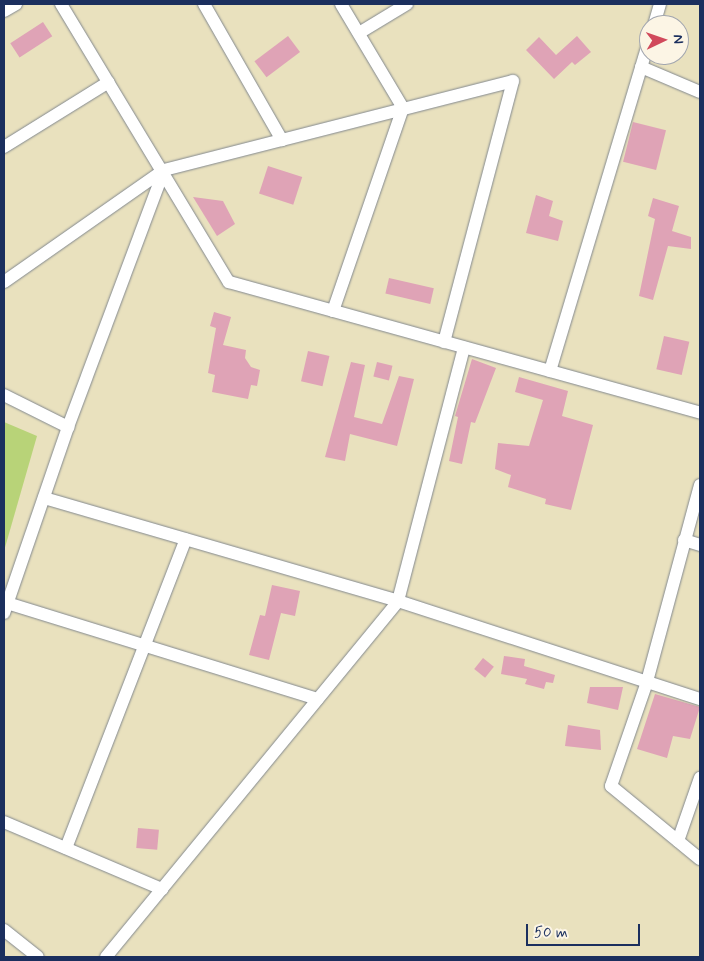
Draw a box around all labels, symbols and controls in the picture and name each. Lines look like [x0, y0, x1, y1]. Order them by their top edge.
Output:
north arrow [639, 15, 689, 65]
text: N [669, 34, 687, 44]
scale bar [529, 914, 643, 946]
text: 50 m [534, 923, 568, 943]

